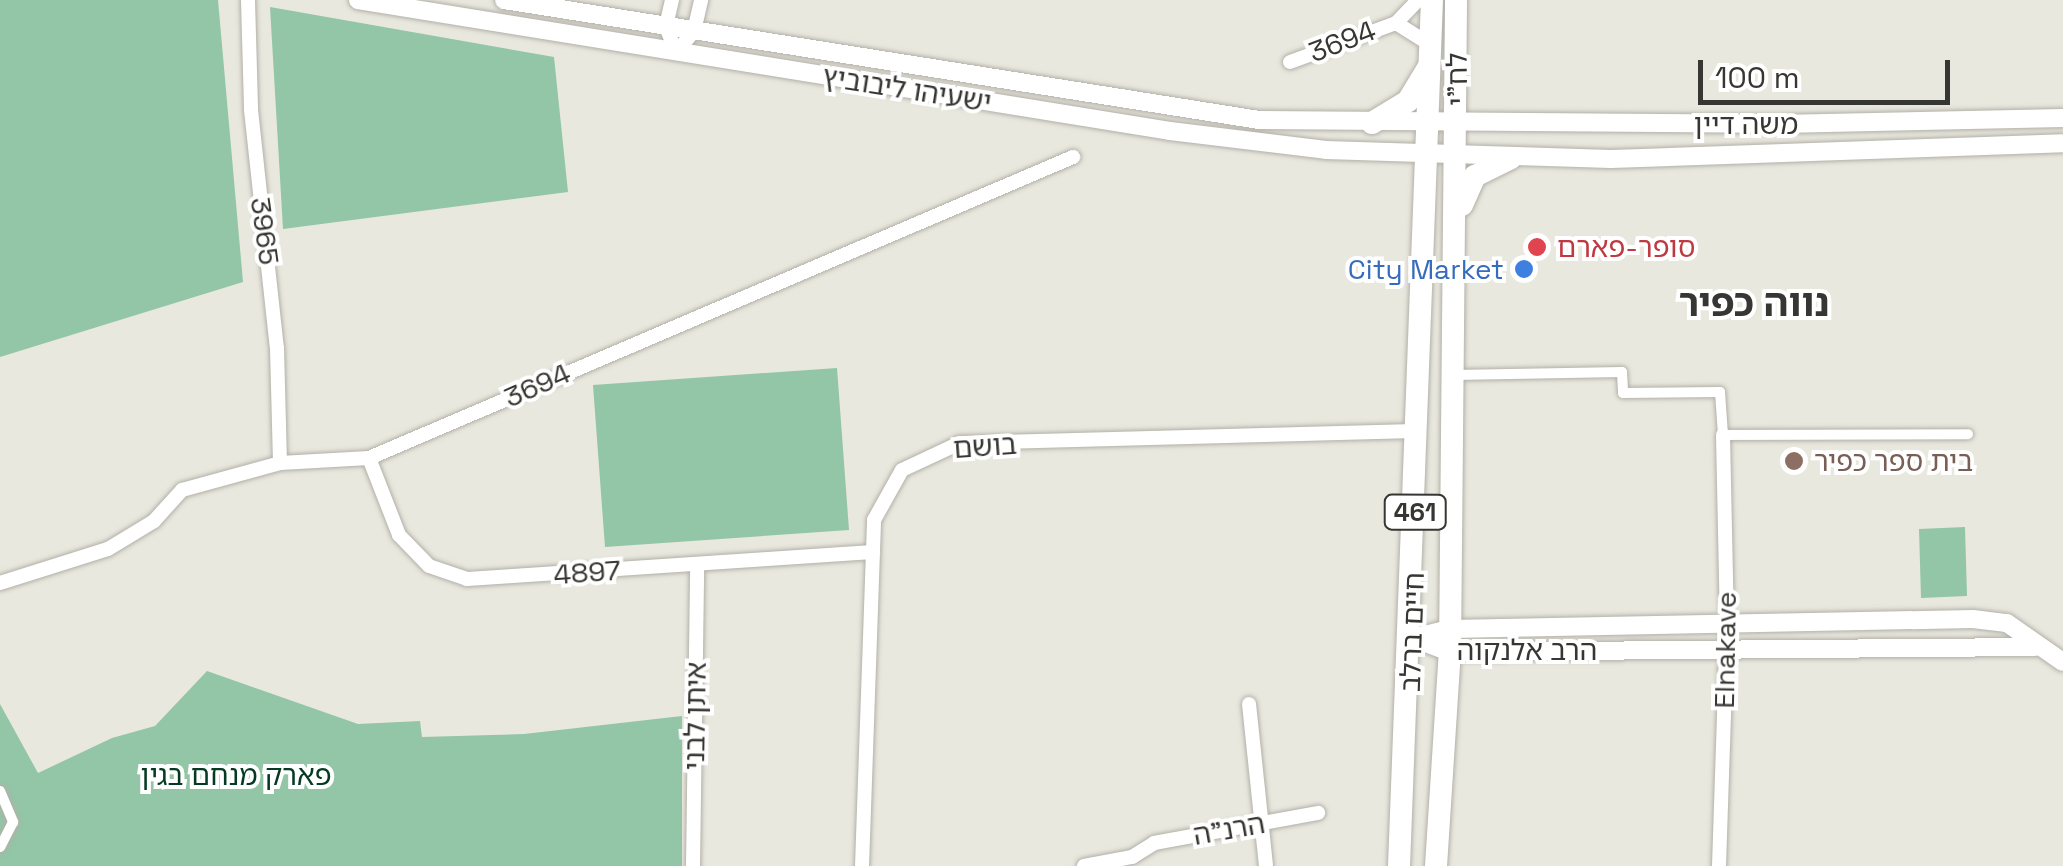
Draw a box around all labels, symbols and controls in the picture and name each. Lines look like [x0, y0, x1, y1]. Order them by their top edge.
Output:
street label: 3694 [1304, 13, 1380, 69]
scale bar [1703, 40, 1956, 102]
street label: לח"י [1440, 52, 1474, 106]
text: 100 m [1715, 58, 1800, 97]
street label: ישעיהו ליבוביץ [820, 59, 994, 119]
street label: משה דיין [1694, 107, 1798, 141]
street label: 3965 [244, 195, 286, 267]
place label: סופר-פארם [1557, 230, 1695, 264]
marker: סופר-פארם [1526, 236, 1548, 258]
place label: City Market [1348, 252, 1504, 286]
marker: City Market [1513, 258, 1535, 280]
district label: נווה כפיר [1678, 281, 1830, 327]
street label: 3694 [499, 356, 575, 414]
street label: בושם [952, 427, 1018, 465]
place label: בית ספר כפיר [1814, 444, 1973, 478]
marker: בית ספר כפיר [1783, 450, 1805, 472]
road number: 461 [1382, 492, 1448, 532]
street label: 4897 [552, 553, 622, 591]
street label: חיים ברלב [1393, 571, 1431, 693]
street label: Elnakave [1707, 591, 1743, 709]
street label: הרב אלנקוה [1457, 633, 1597, 667]
street label: איתן לבני [677, 662, 713, 770]
park label: פארק מנחם בגין [141, 758, 331, 792]
street label: הרנ"ה [1190, 806, 1268, 852]

